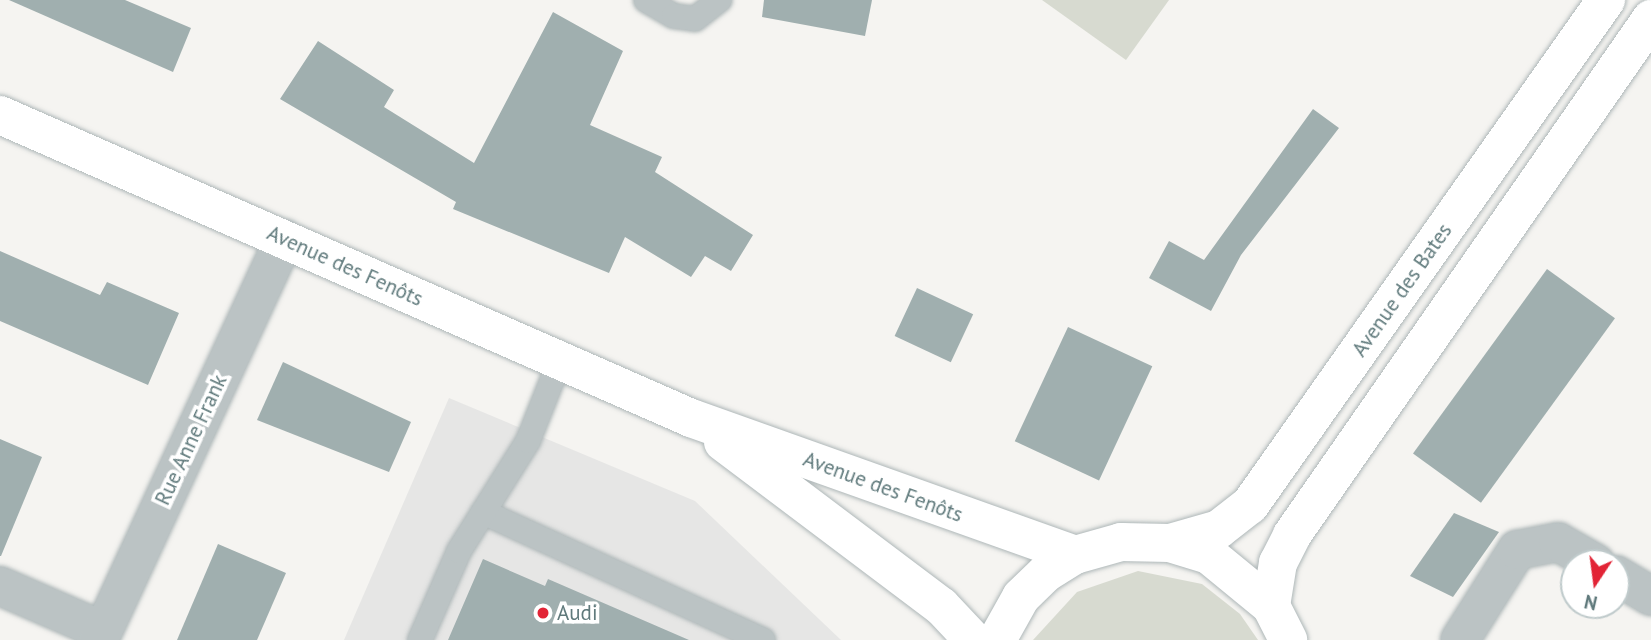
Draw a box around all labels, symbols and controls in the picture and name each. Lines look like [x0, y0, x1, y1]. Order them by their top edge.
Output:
street label: Avenue des Bates [1347, 219, 1457, 361]
street label: Avenue des Fenôts [263, 220, 427, 312]
street label: Rue Anne Frank [150, 371, 232, 509]
street label: Avenue des Fenôts [800, 446, 966, 528]
north arrow [1560, 549, 1630, 619]
text: N [1582, 589, 1600, 616]
place label: Audi [557, 600, 598, 626]
marker: Audi [535, 605, 551, 621]

